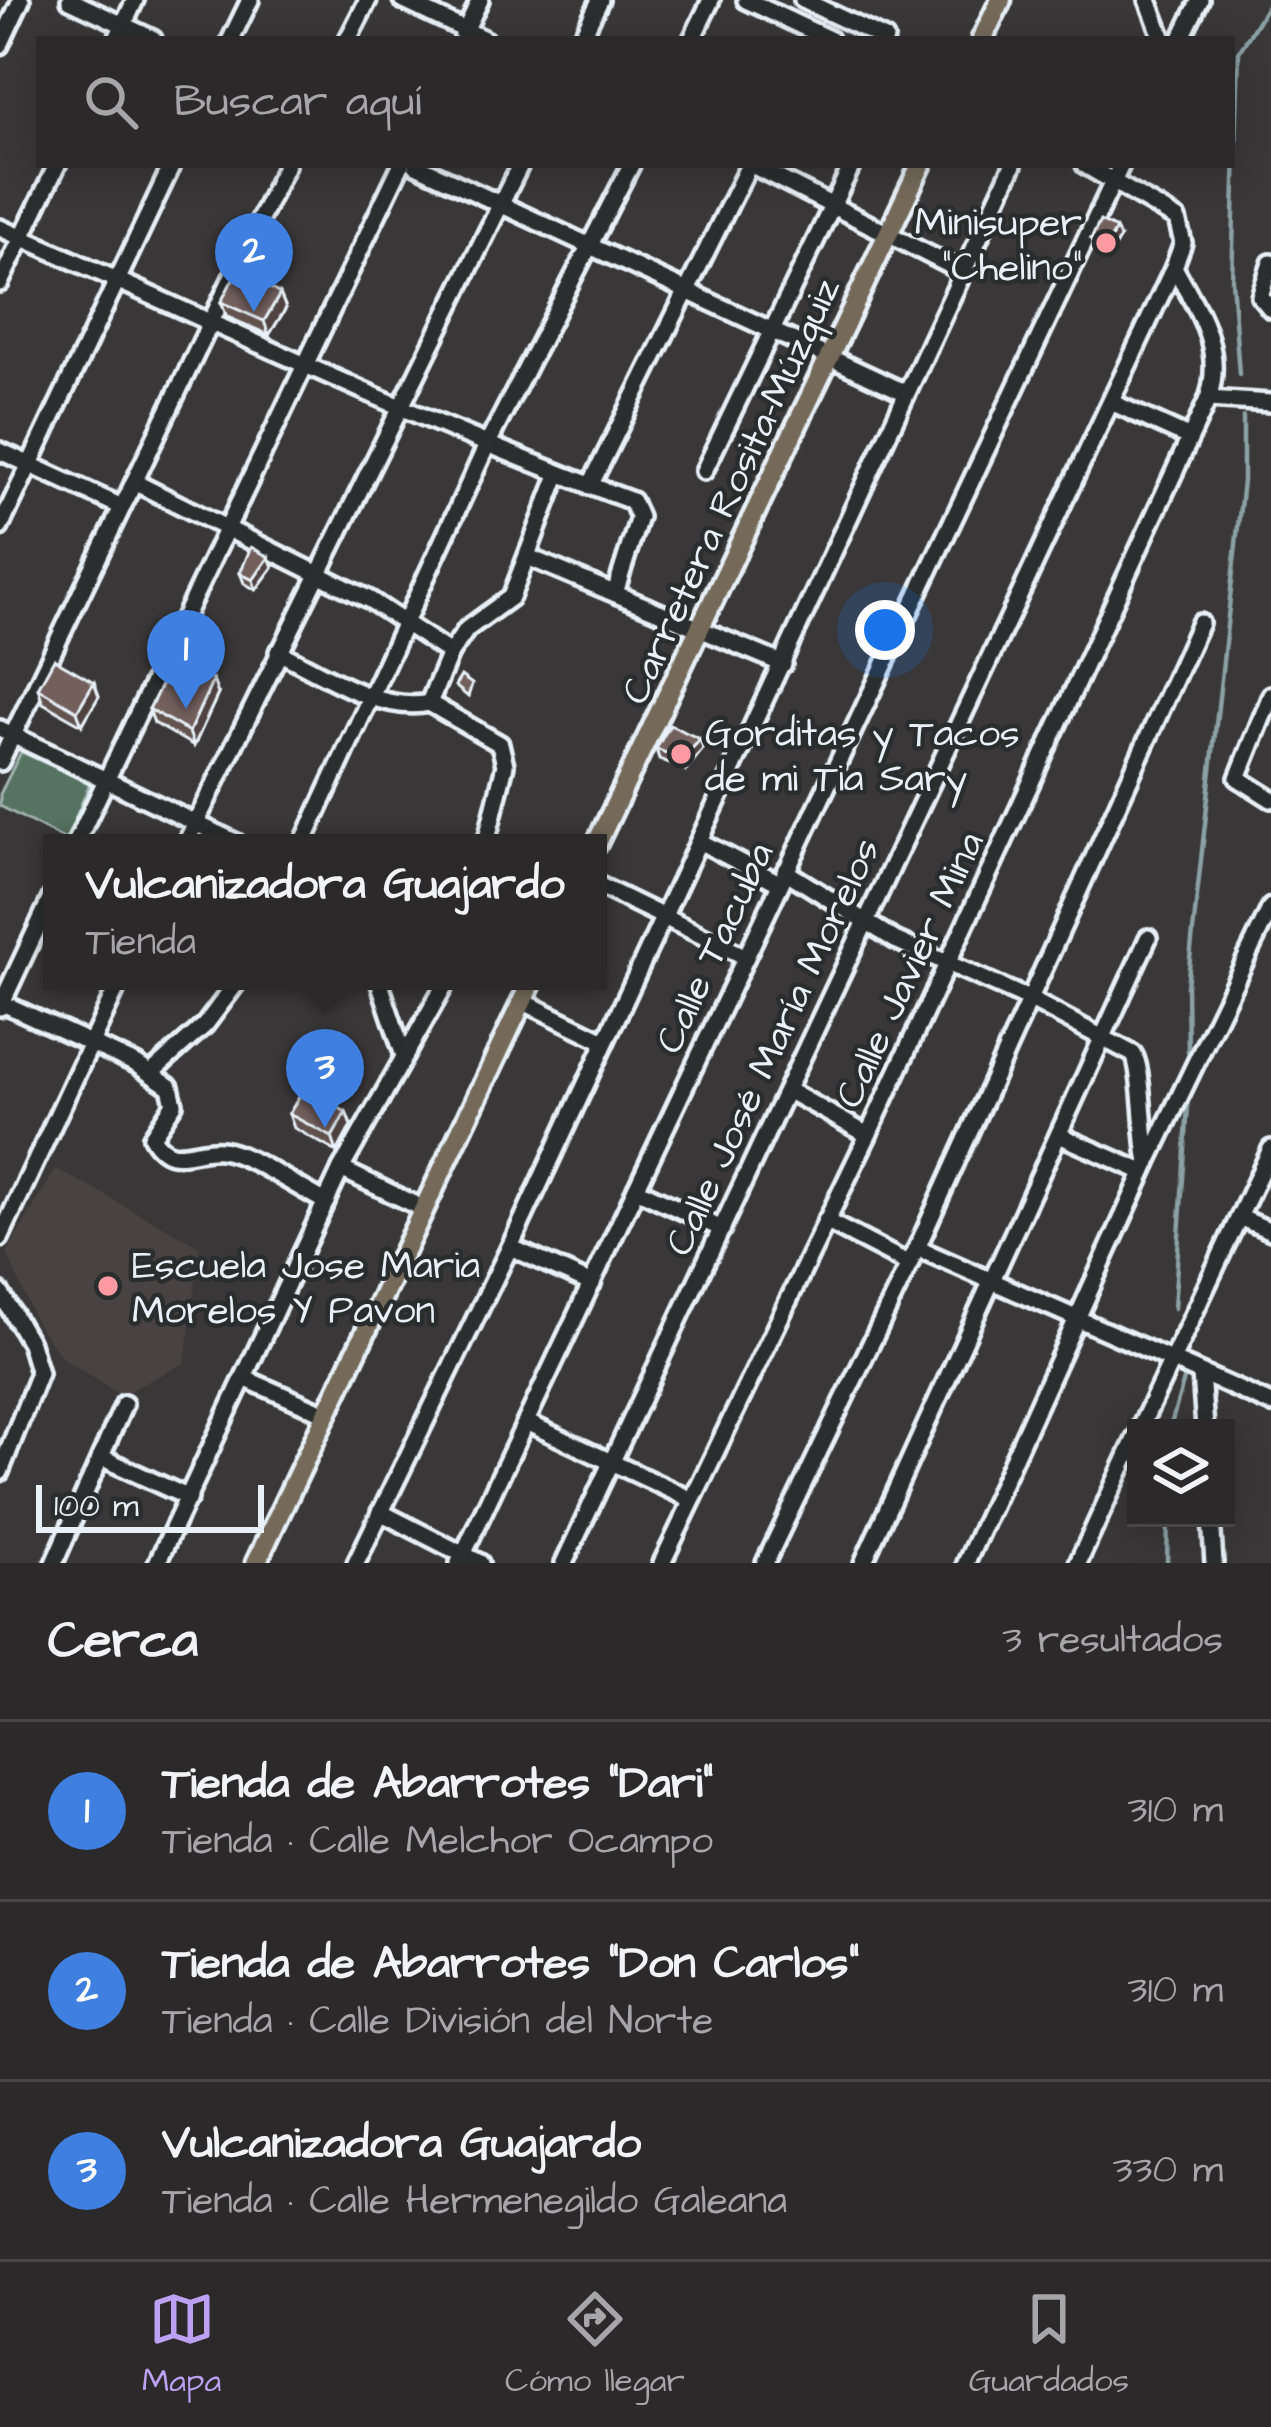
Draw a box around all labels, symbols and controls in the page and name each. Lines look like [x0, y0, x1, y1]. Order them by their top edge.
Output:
search box [36, 36, 1235, 168]
icon: search [78, 69, 144, 135]
text: Buscar aquí [174, 71, 421, 133]
place label: Minisuper "Chelino" [915, 197, 1082, 296]
pin: 2 [215, 213, 293, 312]
marker: Minisuper "Chelino" [1093, 230, 1119, 256]
street label: Carretera Rosita-Múzquiz [609, 269, 855, 713]
your location [855, 600, 915, 660]
pin: 1 [147, 610, 225, 709]
place label: Gorditas y Tacos de mi Tia Sary [705, 708, 1020, 808]
marker: Gorditas y Tacos de mi Tia Sary [668, 741, 694, 767]
street label: Calle Javier Mina [823, 823, 998, 1117]
street label: Calle José María Morelos [653, 830, 894, 1265]
popup [43, 834, 607, 990]
street label: Calle Tacuba [643, 834, 788, 1062]
text: Vulcanizadora Guajardo [85, 854, 565, 916]
text: Tienda [85, 916, 196, 970]
pin: 3 [286, 1029, 364, 1128]
place label: Escuela Jose Maria Morelos Y Pavon [132, 1240, 480, 1339]
marker: Escuela Jose Maria Morelos Y Pavon [95, 1273, 121, 1299]
map controls [1127, 1419, 1235, 1527]
button: layers [1127, 1419, 1235, 1527]
scale bar [36, 1479, 264, 1532]
text: 100 m [54, 1483, 139, 1529]
text: Cerca [48, 1606, 198, 1677]
text: 3 resultados [1002, 1614, 1223, 1668]
text: Tienda de Abarrotes "Dari" [162, 1753, 713, 1815]
text: 1 [85, 1784, 90, 1838]
text: 310 m [1128, 1784, 1223, 1838]
text: Tienda · Calle Melchor Ocampo [162, 1815, 713, 1869]
text: Tienda de Abarrotes "Don Carlos" [162, 1933, 859, 1995]
text: 2 [76, 1964, 98, 2018]
text: 310 m [1128, 1964, 1223, 2018]
text: Tienda · Calle División del Norte [162, 1995, 713, 2049]
text: Vulcanizadora Guajardo [162, 2113, 641, 2175]
text: 3 [77, 2144, 97, 2198]
text: 330 m [1113, 2144, 1223, 2198]
text: Tienda · Calle Hermenegildo Galeana [162, 2175, 787, 2229]
tab: Mapa [142, 2286, 221, 2404]
tab: Cómo llegar [505, 2286, 685, 2404]
tab: Guardados [969, 2286, 1129, 2404]

